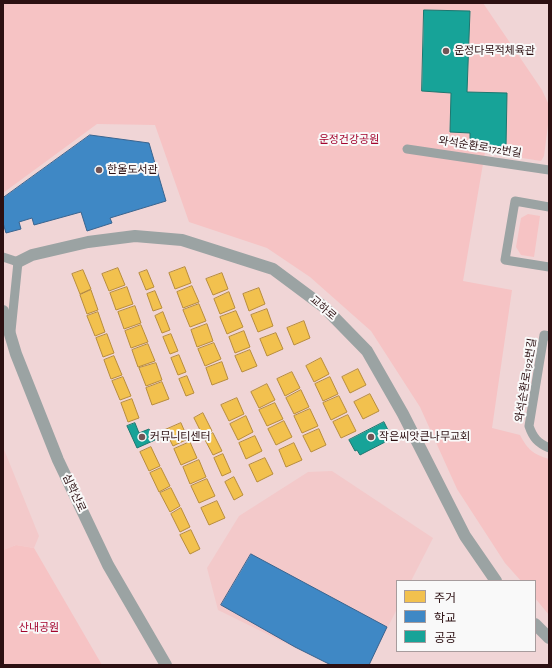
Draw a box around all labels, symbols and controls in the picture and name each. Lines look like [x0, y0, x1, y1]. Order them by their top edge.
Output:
place label: 운정다목적체육관 [454, 44, 535, 58]
marker: 운정다목적체육관 [441, 46, 451, 56]
park label: 운정건강공원 [319, 133, 379, 147]
street label: 와석순환로172번길 [437, 134, 523, 160]
place label: 한울도서관 [107, 163, 158, 177]
marker: 한울도서관 [94, 165, 104, 175]
street label: 교하로 [307, 293, 339, 323]
street label: 와석순환로192번길 [513, 337, 539, 423]
place label: 커뮤니티센터 [150, 430, 211, 444]
place label: 작은씨앗큰나무교회 [379, 430, 470, 444]
marker: 커뮤니티센터 [137, 432, 147, 442]
marker: 작은씨앗큰나무교회 [366, 432, 376, 442]
street label: 심학산로 [59, 472, 89, 514]
legend [396, 580, 536, 652]
text: 주거 [434, 592, 456, 604]
text: 학교 [434, 612, 456, 624]
park label: 산내공원 [19, 621, 59, 635]
text: 공공 [434, 632, 456, 644]

